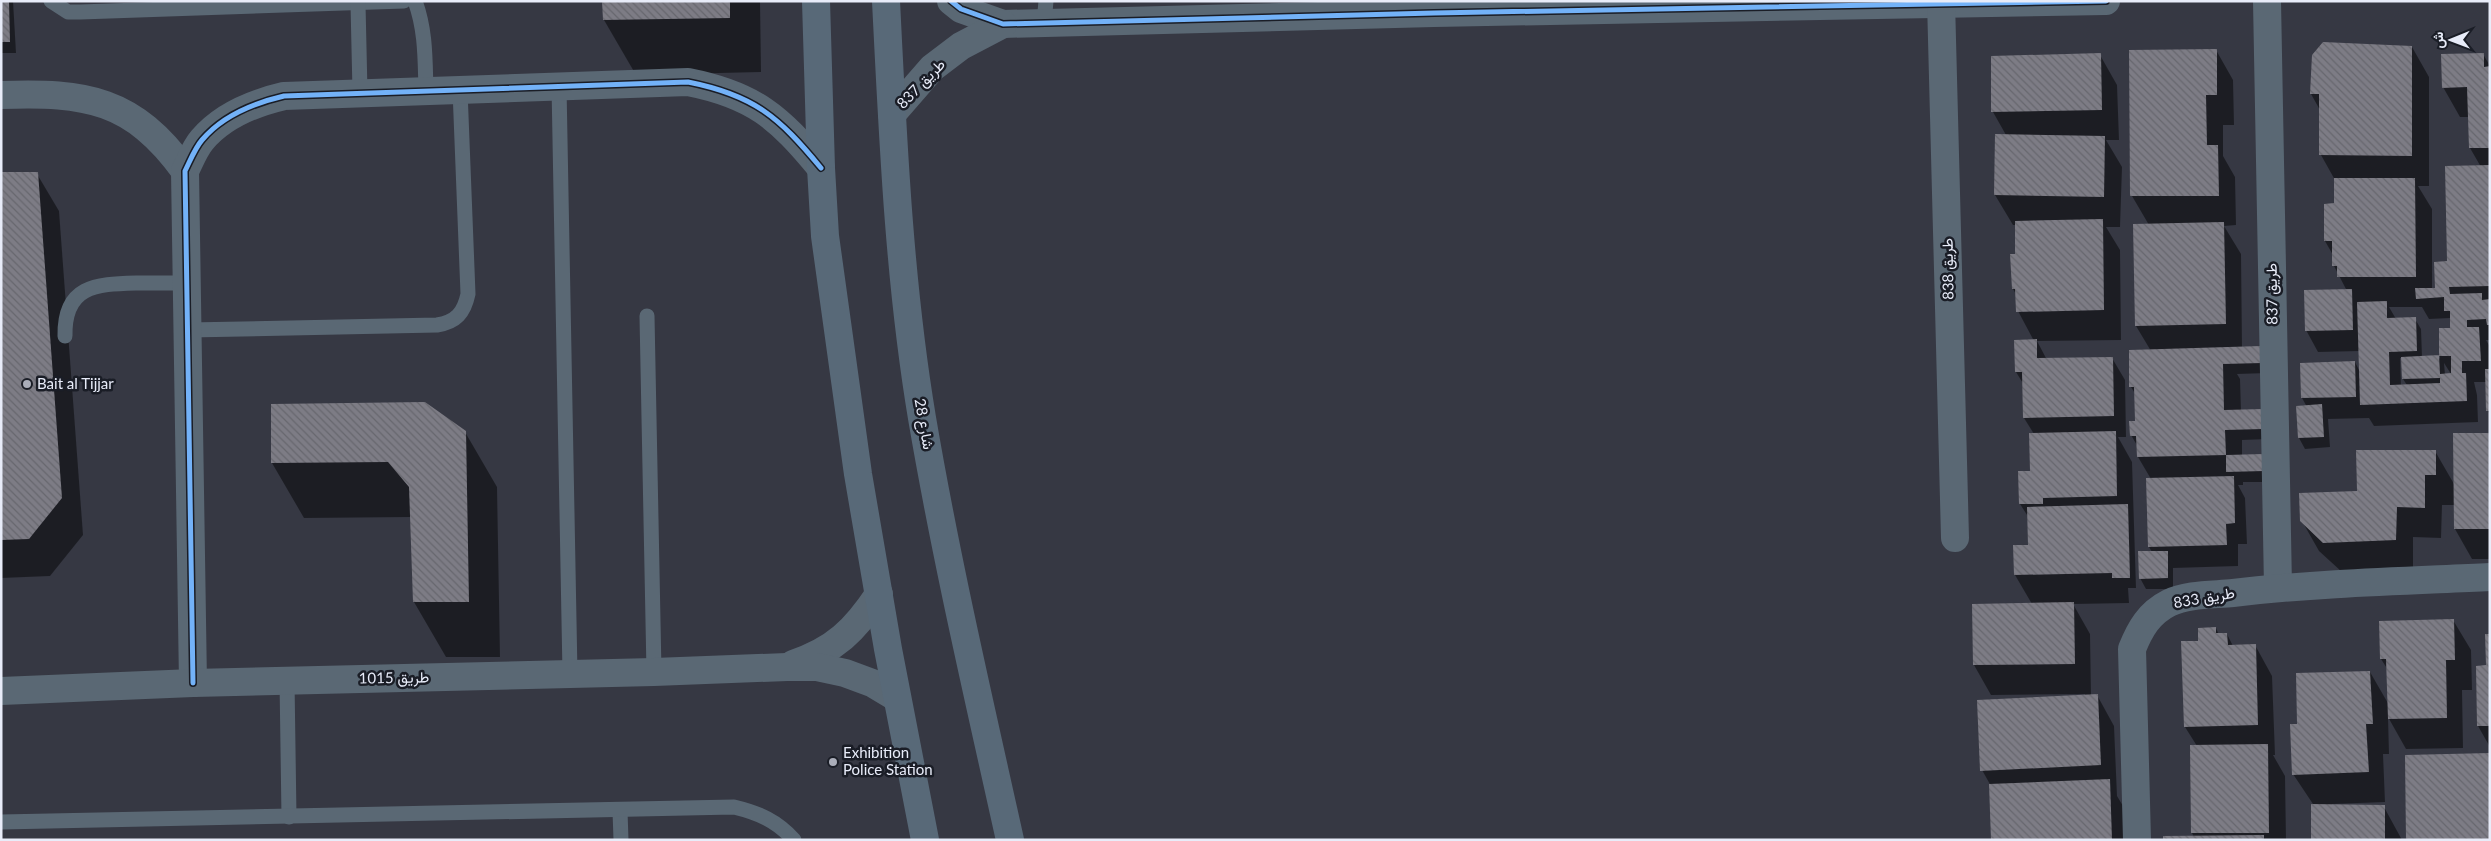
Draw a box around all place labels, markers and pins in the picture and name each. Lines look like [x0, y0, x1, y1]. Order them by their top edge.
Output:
place label: Bait al Tijjar [37, 374, 114, 392]
marker: Bait al Tijjar [21, 378, 33, 390]
place label: Exhibition Police Station [843, 743, 933, 778]
marker: Exhibition Police Station [827, 756, 839, 768]

